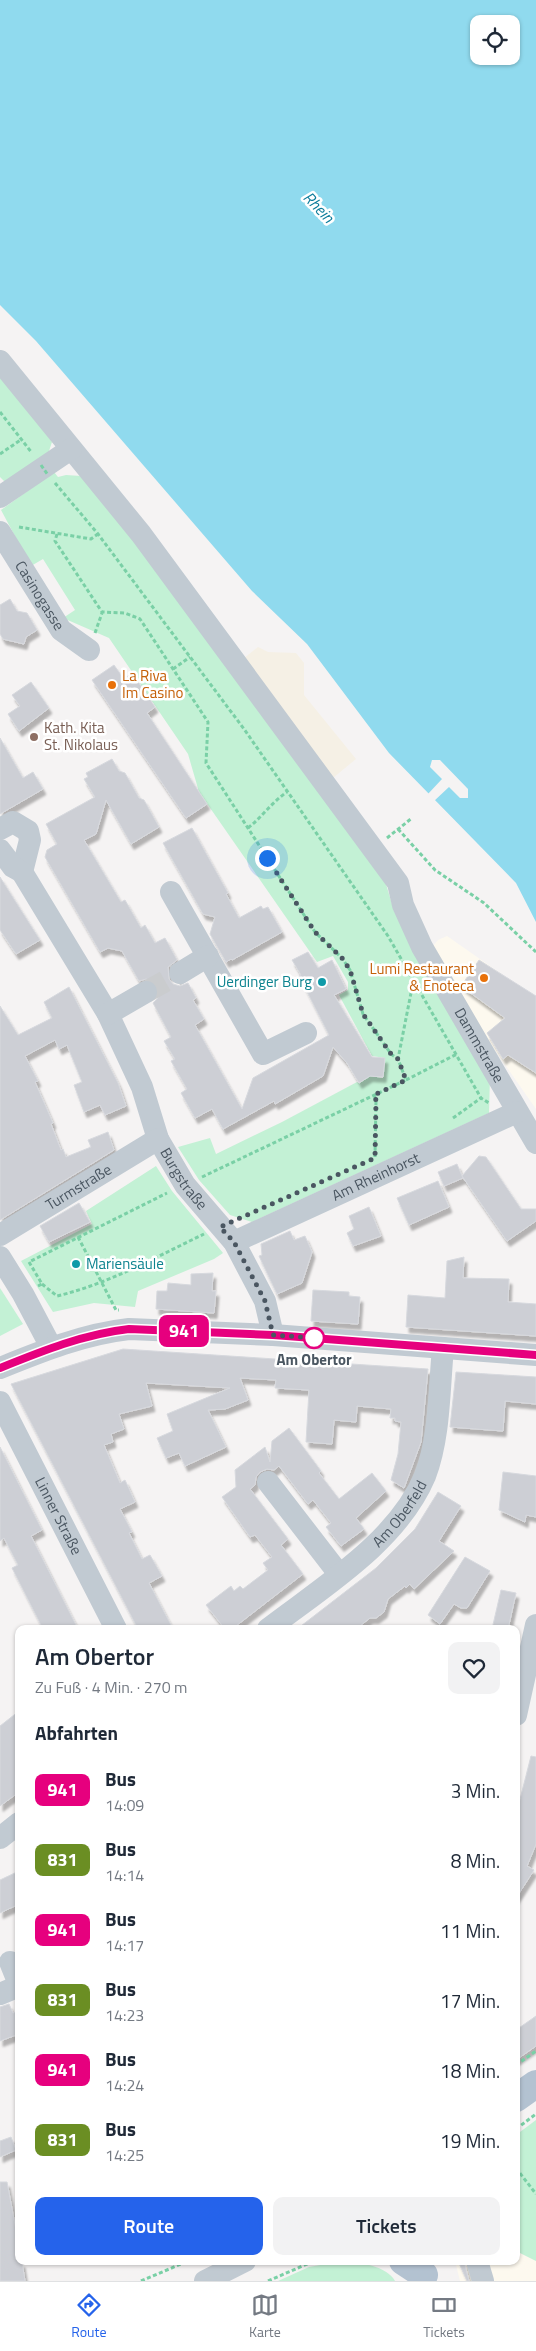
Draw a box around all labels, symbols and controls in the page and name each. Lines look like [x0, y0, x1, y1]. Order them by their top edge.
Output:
map controls [470, 15, 520, 65]
button: locate [470, 15, 520, 65]
water label: Rhein [298, 186, 341, 229]
street label: Casinogasse [9, 556, 71, 635]
place label: La Riva Im Casino [122, 664, 184, 704]
marker: La Riva Im Casino [106, 679, 118, 691]
place label: Kath. Kita St. Nikolaus [44, 716, 118, 756]
marker: Kath. Kita St. Nikolaus [28, 731, 40, 743]
your location [255, 846, 280, 871]
place label: Lumi Restaurant & Enoteca [369, 957, 475, 997]
place label: Uerdinger Burg [217, 970, 312, 993]
marker: Lumi Restaurant & Enoteca [478, 972, 490, 984]
marker: Uerdinger Burg [316, 976, 328, 988]
street label: Dammstraße [449, 1003, 511, 1087]
street label: Burgstraße [154, 1143, 213, 1215]
street label: Am Rheinhorst [328, 1146, 424, 1207]
street label: Turmstraße [41, 1158, 116, 1216]
place label: Mariensäule [86, 1252, 164, 1275]
marker: Mariensäule [70, 1258, 82, 1270]
line badge: 941 [155, 1315, 213, 1347]
text: 941 [169, 1317, 199, 1344]
marker: Am Obertor [303, 1327, 325, 1349]
place label: Am Obertor [276, 1348, 352, 1371]
street label: Linner Straße [29, 1473, 88, 1559]
street label: Am Oberfeld [367, 1476, 432, 1553]
text: Am Obertor [35, 1638, 154, 1674]
button: heart [448, 1642, 500, 1694]
text: Zu Fuß · 4 Min. · 270 m [35, 1675, 188, 1699]
text: Abfahrten [35, 1718, 118, 1747]
text: Bus [105, 1764, 136, 1793]
text: 941 [47, 1776, 78, 1803]
text: 3 Min. [451, 1776, 500, 1805]
text: 14:09 [105, 1793, 144, 1817]
text: Bus [105, 1834, 136, 1863]
text: 831 [47, 1846, 78, 1873]
text: 8 Min. [451, 1846, 500, 1875]
text: 14:14 [105, 1863, 144, 1887]
text: Bus [105, 1904, 136, 1933]
text: 941 [47, 1916, 78, 1943]
text: 11 Min. [440, 1916, 500, 1945]
text: 14:17 [105, 1933, 144, 1957]
text: Bus [105, 1974, 136, 2003]
text: 831 [47, 1986, 78, 2013]
text: 17 Min. [440, 1986, 500, 2015]
text: 14:23 [105, 2003, 144, 2027]
text: Bus [105, 2044, 136, 2073]
text: 941 [47, 2056, 78, 2083]
text: 18 Min. [440, 2056, 500, 2085]
text: 14:24 [105, 2073, 144, 2097]
text: Bus [105, 2114, 136, 2143]
text: 831 [47, 2126, 78, 2153]
text: 19 Min. [440, 2126, 500, 2155]
text: 14:25 [105, 2143, 144, 2167]
button: Route [35, 2197, 263, 2255]
button: Tickets [273, 2197, 500, 2255]
tab: Route [71, 2291, 107, 2342]
tab: Karte [249, 2291, 281, 2342]
tab: Tickets [423, 2291, 465, 2342]

